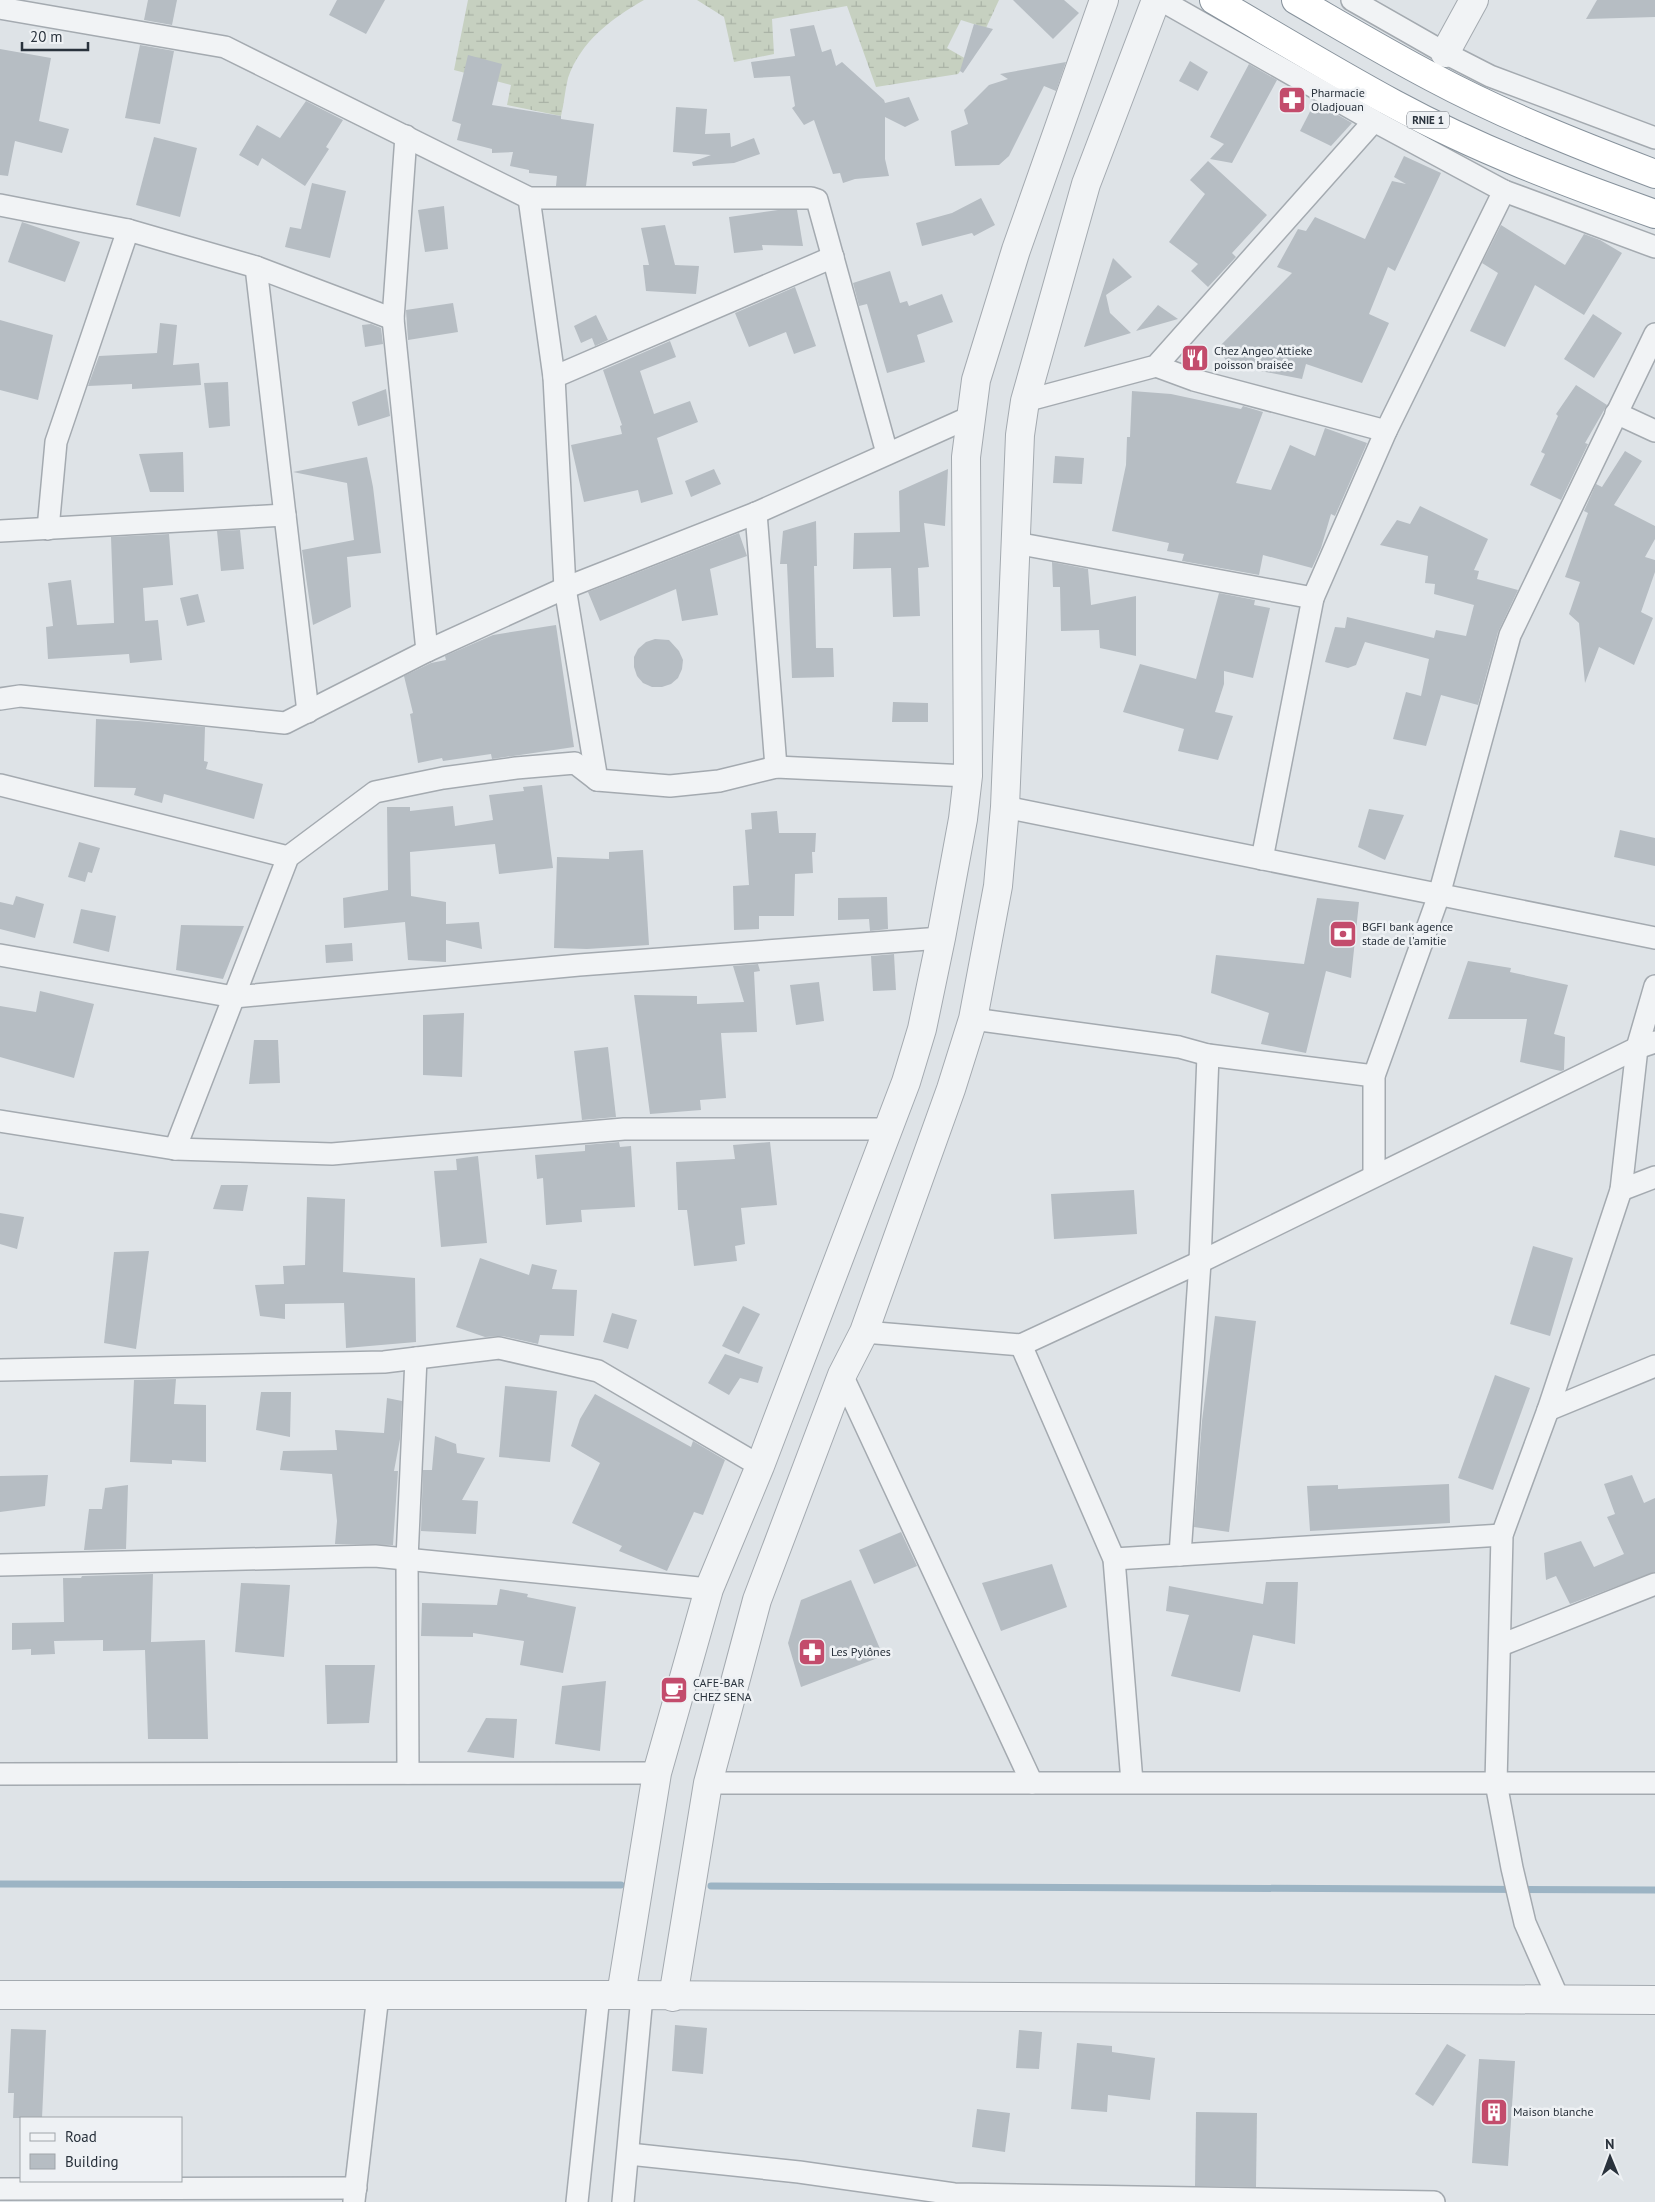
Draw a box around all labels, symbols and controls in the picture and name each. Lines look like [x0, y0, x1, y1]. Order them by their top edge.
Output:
scale bar [22, 20, 89, 52]
text: 20 m [30, 27, 63, 46]
pharmacy icon: Pharmacie Oladjouan [1277, 85, 1307, 115]
place label: Pharmacie Oladjouan [1311, 85, 1365, 114]
road number: RNIE 1 [1407, 112, 1449, 128]
restaurant icon: Chez Angeo Attieke poisson braisée [1180, 343, 1210, 373]
place label: Chez Angeo Attieke poisson braisée [1214, 343, 1312, 372]
bank icon: BGFI bank agence stade de l'amitie [1328, 919, 1358, 949]
place label: BGFI bank agence stade de l'amitie [1362, 919, 1453, 948]
pharmacy icon: Les Pylônes [797, 1637, 827, 1667]
place label: Les Pylônes [831, 1644, 891, 1659]
cafe icon: CAFE-BAR CHEZ SENA [659, 1675, 689, 1705]
place label: CAFE-BAR CHEZ SENA [693, 1675, 751, 1704]
building icon: Maison blanche [1479, 2097, 1509, 2127]
place label: Maison blanche [1513, 2104, 1594, 2119]
legend [20, 2117, 182, 2182]
text: Road [65, 2127, 97, 2146]
north arrow [1585, 2132, 1635, 2182]
text: N [1605, 2135, 1615, 2153]
text: Building [65, 2152, 119, 2171]

